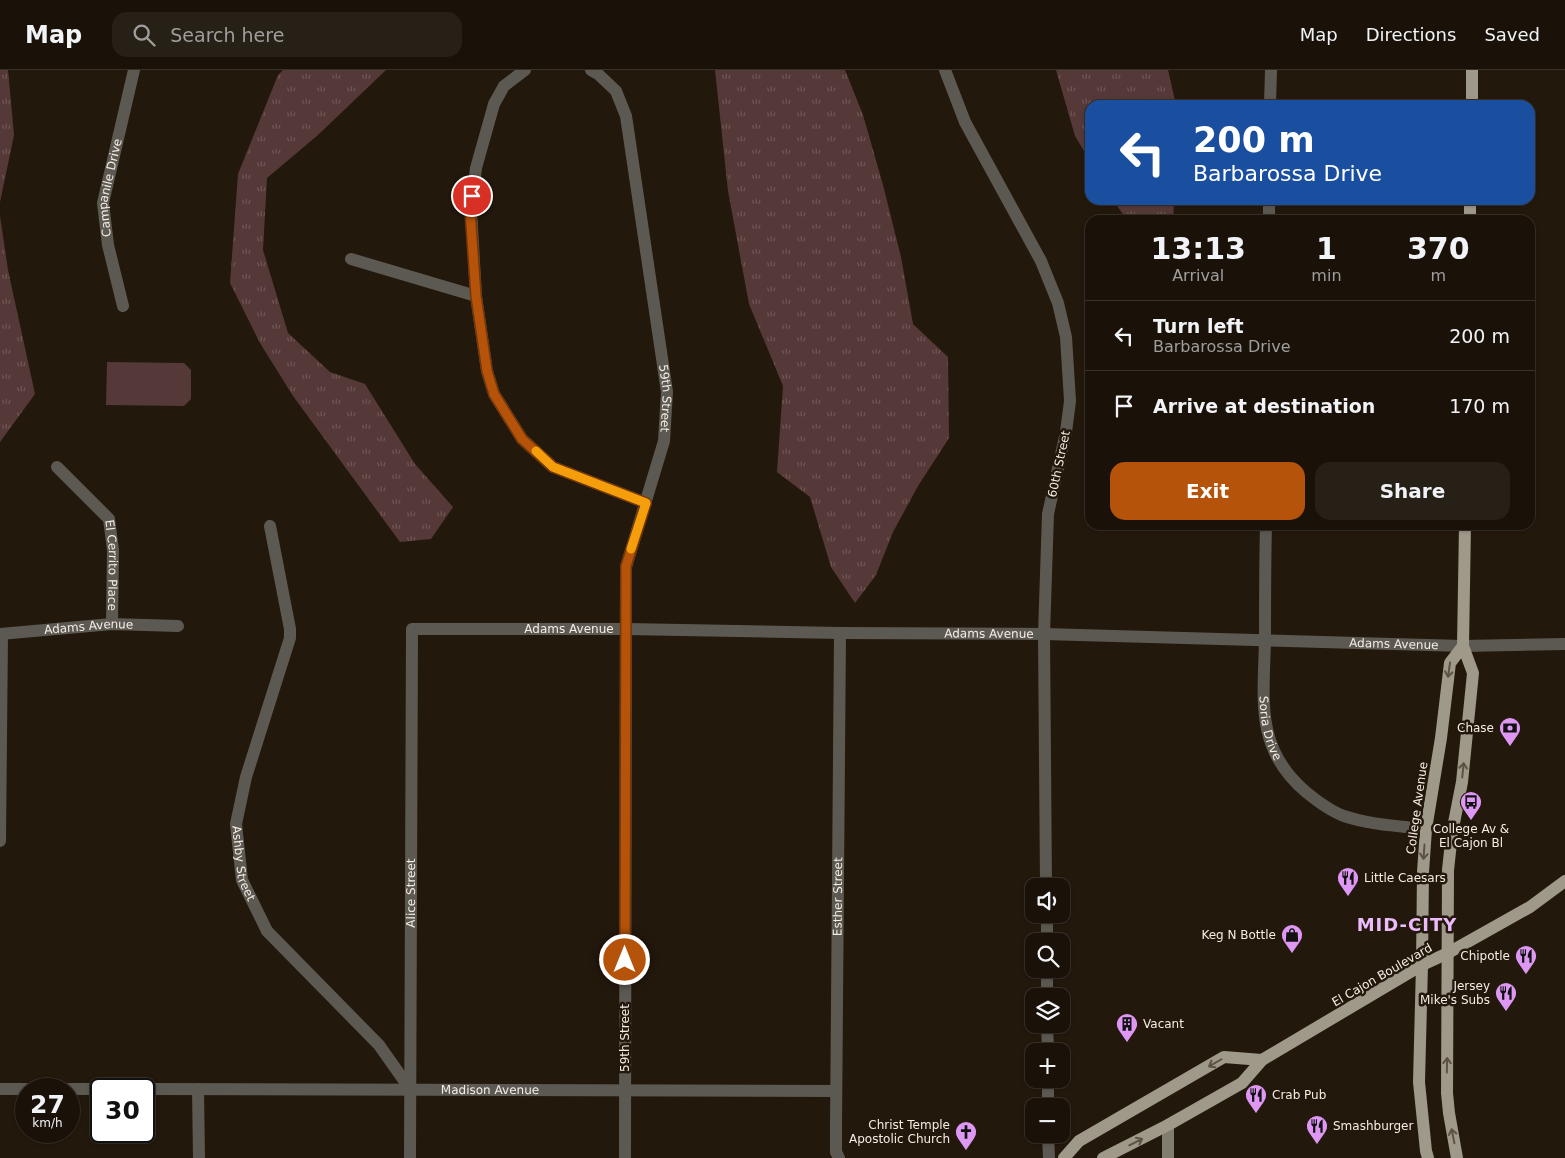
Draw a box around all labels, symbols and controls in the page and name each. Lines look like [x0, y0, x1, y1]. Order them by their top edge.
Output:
search box [112, 12, 462, 57]
text: Map [25, 21, 82, 49]
icon: search [130, 21, 158, 49]
text: Search here [170, 24, 284, 46]
text: Map [1300, 24, 1338, 45]
text: Directions [1366, 24, 1456, 45]
text: Saved [1484, 24, 1540, 45]
icon: left [1110, 120, 1175, 185]
text: 200 m [1193, 120, 1315, 160]
street label: Campanile Drive [96, 137, 125, 238]
text: Barbarossa Drive [1193, 161, 1382, 186]
pin [451, 175, 493, 217]
icon: arrive [458, 182, 486, 210]
text: 13:13 [1150, 231, 1246, 266]
text: 1 [1316, 231, 1337, 266]
text: 370 [1407, 231, 1470, 266]
text: Arrival [1172, 266, 1224, 285]
text: min [1311, 266, 1342, 285]
text: m [1430, 266, 1446, 285]
text: Turn left [1153, 315, 1244, 337]
icon: left [1110, 322, 1138, 350]
text: 200 m [1449, 325, 1510, 347]
text: Barbarossa Drive [1153, 337, 1291, 356]
street label: 59th Street [656, 364, 674, 433]
icon: arrive [1110, 392, 1138, 420]
text: Arrive at destination [1153, 395, 1375, 417]
text: 170 m [1449, 395, 1510, 417]
street label: 60th Street [1045, 429, 1073, 499]
button: Exit [1110, 462, 1305, 520]
button: Share [1315, 462, 1510, 520]
street label: El Cerrito Place [102, 519, 120, 611]
street label: Adams Avenue [43, 617, 133, 637]
street label: Adams Avenue [524, 622, 614, 636]
street label: Adams Avenue [944, 627, 1034, 641]
street label: Adams Avenue [1349, 636, 1439, 652]
one-way arrow [1444, 662, 1454, 678]
street label: Soria Drive [1257, 696, 1285, 763]
bank icon: Chase [1498, 716, 1522, 747]
place label: Chase [1457, 721, 1494, 735]
street label: College Avenue [1404, 761, 1430, 855]
one-way arrow [1458, 762, 1468, 778]
bus stop icon: College Av & El Cajon Bl [1459, 790, 1483, 821]
place label: College Av & El Cajon Bl [1433, 822, 1509, 850]
street label: Ashby Street [229, 825, 258, 904]
one-way arrow [1420, 844, 1429, 860]
street label: Esther Street [831, 857, 845, 936]
street label: Alice Street [404, 858, 418, 928]
restaurant icon: Little Caesars [1336, 866, 1360, 897]
place label: Little Caesars [1364, 871, 1446, 885]
map controls [1025, 878, 1070, 1143]
button: sound [1025, 878, 1070, 923]
district label: MID-CITY [1357, 914, 1457, 935]
shop icon: Keg N Bottle [1280, 923, 1304, 954]
place label: Keg N Bottle [1201, 928, 1276, 942]
position arrow [598, 933, 650, 985]
button: search [1025, 933, 1070, 978]
street label: El Cajon Boulevard [1329, 941, 1435, 1009]
restaurant icon: Chipotle [1514, 944, 1538, 975]
place label: Chipotle [1460, 949, 1510, 963]
place label: Jersey Mike's Subs [1420, 979, 1490, 1007]
restaurant icon: Jersey Mike's Subs [1494, 981, 1518, 1012]
button: layers [1025, 988, 1070, 1033]
street label: 59th Street [618, 1004, 632, 1072]
building icon: Vacant [1115, 1012, 1139, 1043]
place label: Vacant [1143, 1017, 1184, 1031]
button: + [1025, 1043, 1070, 1088]
one-way arrow [1442, 1057, 1452, 1073]
one-way arrow [1208, 1058, 1222, 1068]
speed limit sign: 30 [90, 1078, 155, 1143]
street label: Madison Avenue [441, 1083, 539, 1097]
restaurant icon: Crab Pub [1244, 1083, 1268, 1114]
place label: Crab Pub [1272, 1088, 1326, 1102]
text: 27 [30, 1090, 65, 1119]
button: − [1025, 1098, 1070, 1143]
restaurant icon: Smashburger [1305, 1114, 1329, 1145]
text: km/h [32, 1116, 63, 1130]
place label: Christ Temple Apostolic Church [849, 1118, 950, 1146]
place label: Smashburger [1333, 1119, 1413, 1133]
church icon: Christ Temple Apostolic Church [954, 1120, 978, 1151]
one-way arrow [1448, 1128, 1457, 1144]
one-way arrow [1128, 1136, 1143, 1146]

